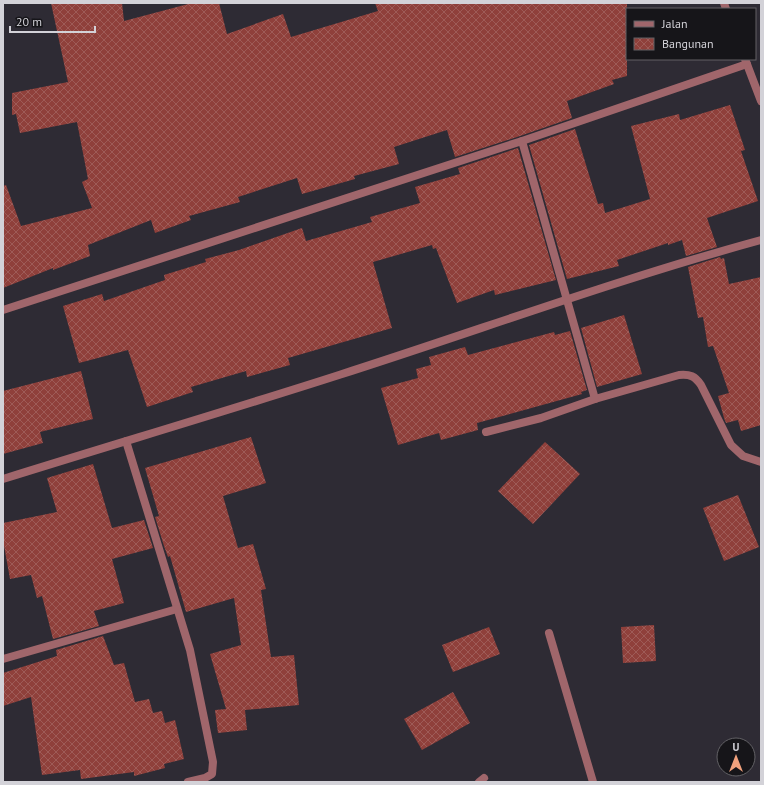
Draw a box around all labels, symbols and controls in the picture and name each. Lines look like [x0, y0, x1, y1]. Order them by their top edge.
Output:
scale bar [10, 8, 95, 34]
legend [626, 8, 756, 60]
text: 20 m [16, 14, 42, 29]
text: Jalan [661, 16, 687, 31]
text: Bangunan [662, 36, 714, 51]
north arrow [716, 737, 756, 777]
text: U [733, 740, 740, 754]

